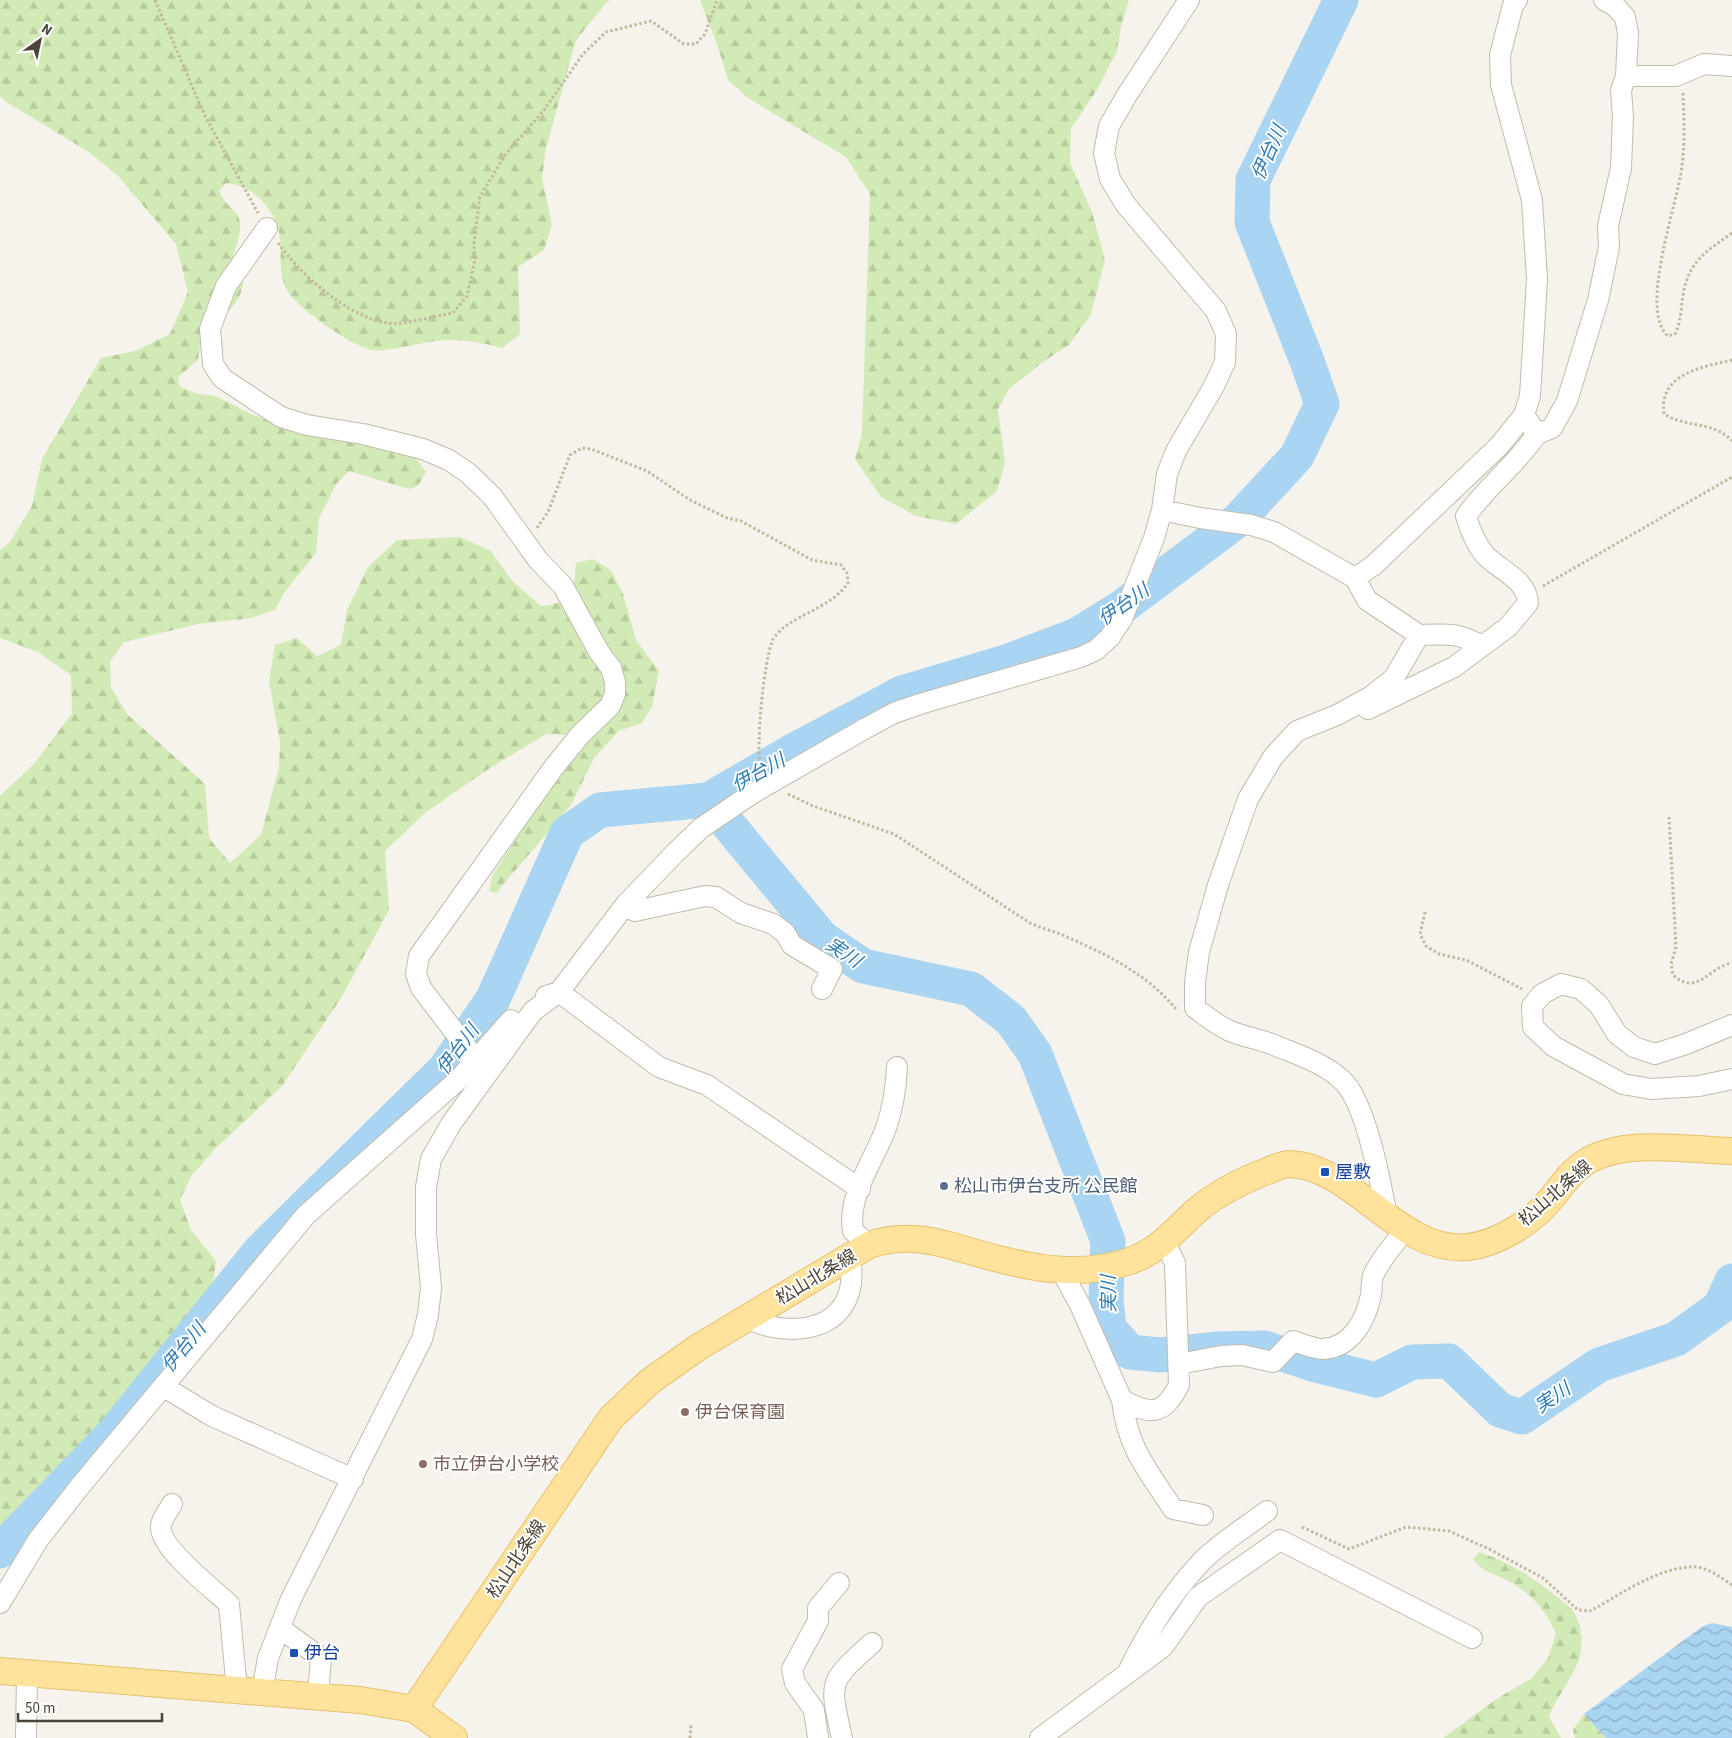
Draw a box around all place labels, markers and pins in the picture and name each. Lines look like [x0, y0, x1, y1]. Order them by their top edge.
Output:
place label: 屋敷 [1335, 1160, 1371, 1185]
marker: 屋敷 [1319, 1166, 1331, 1178]
place label: 松山市伊台支所 公民館 [954, 1174, 1138, 1199]
marker: 松山市伊台支所 公民館 [938, 1180, 950, 1192]
place label: 伊台保育園 [695, 1400, 785, 1425]
marker: 伊台保育園 [679, 1406, 691, 1418]
place label: 市立伊台小学校 [433, 1452, 559, 1477]
marker: 市立伊台小学校 [417, 1458, 429, 1470]
place label: 伊台 [304, 1641, 340, 1666]
marker: 伊台 [288, 1647, 300, 1659]

